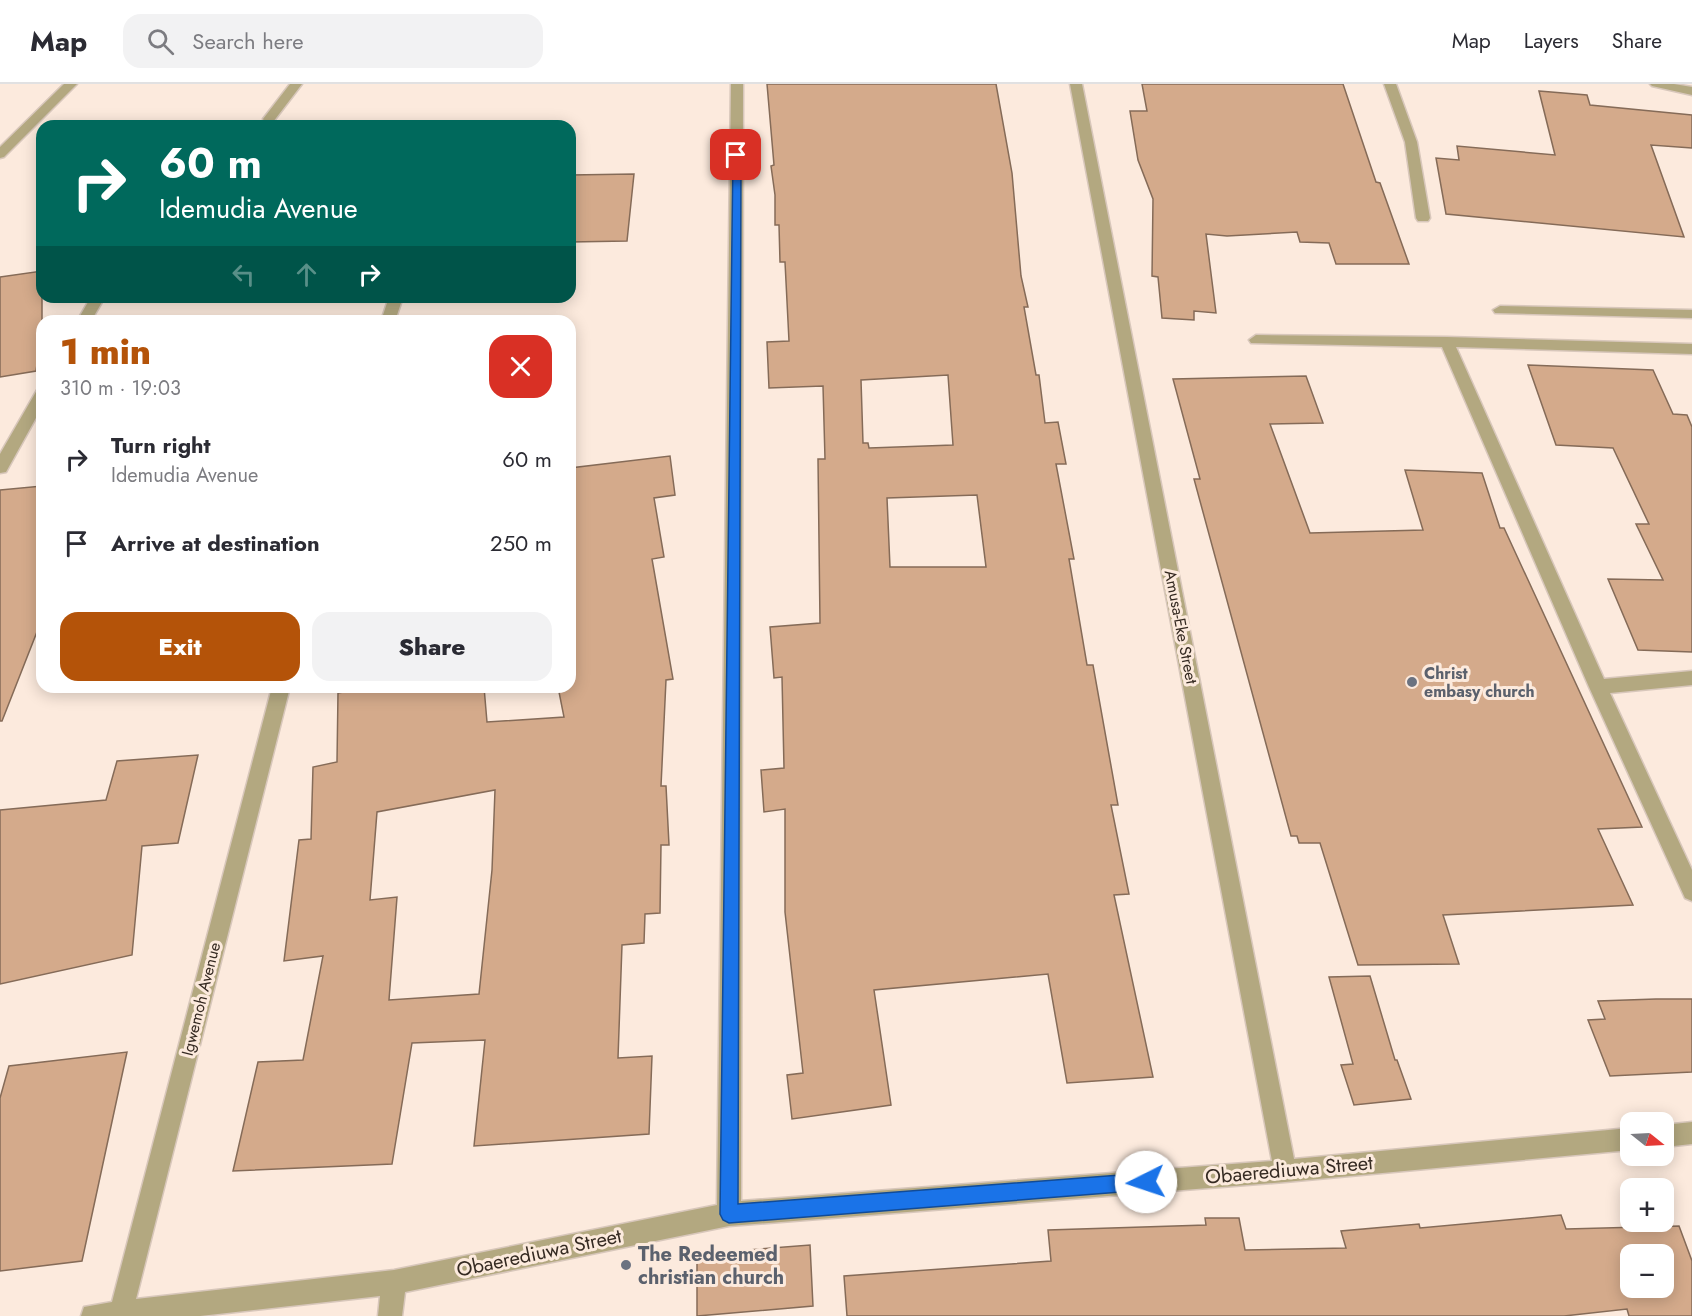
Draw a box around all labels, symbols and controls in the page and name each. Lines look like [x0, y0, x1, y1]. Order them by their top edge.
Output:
search box [123, 14, 543, 68]
text: Map [30, 21, 87, 62]
icon: search [144, 25, 177, 58]
text: Search here [192, 25, 304, 57]
text: Map [1452, 26, 1491, 56]
text: Layers [1524, 26, 1579, 56]
text: Share [1612, 26, 1662, 56]
pin [710, 129, 761, 180]
text: 60 m [159, 133, 262, 194]
icon: arrive [719, 138, 752, 171]
icon: right [60, 144, 138, 222]
text: Idemudia Avenue [159, 189, 358, 228]
icon: left [227, 258, 260, 291]
icon: ahead [290, 258, 323, 291]
icon: right [353, 258, 386, 291]
text: 1 min [60, 325, 151, 377]
button: close [489, 335, 552, 398]
text: 310 m · 19:03 [60, 374, 181, 403]
text: Turn right [111, 429, 211, 461]
icon: right [60, 443, 93, 476]
text: 60 m [502, 443, 552, 475]
text: Idemudia Avenue [111, 461, 258, 490]
icon: arrive [60, 527, 93, 560]
text: Arrive at destination [111, 527, 320, 559]
text: 250 m [490, 527, 552, 559]
street label: Amusa-Eke Street [1159, 568, 1203, 686]
button: Exit [60, 612, 300, 681]
button: Share [312, 612, 552, 681]
place label: Christ embasy church [1424, 662, 1535, 703]
marker: Christ embasy church [1405, 675, 1419, 689]
street label: Igwemoh Avenue [176, 940, 226, 1058]
north arrow [1620, 1112, 1674, 1166]
map controls [1620, 1112, 1674, 1298]
street label: Obaerediuwa Street [1204, 1148, 1374, 1192]
position arrow [1114, 1150, 1178, 1214]
button: + [1620, 1178, 1674, 1232]
street label: Obaerediuwa Street [454, 1221, 624, 1285]
place label: The Redeemed christian church [638, 1240, 784, 1292]
button: − [1620, 1244, 1674, 1298]
marker: The Redeemed christian church [619, 1258, 633, 1272]

